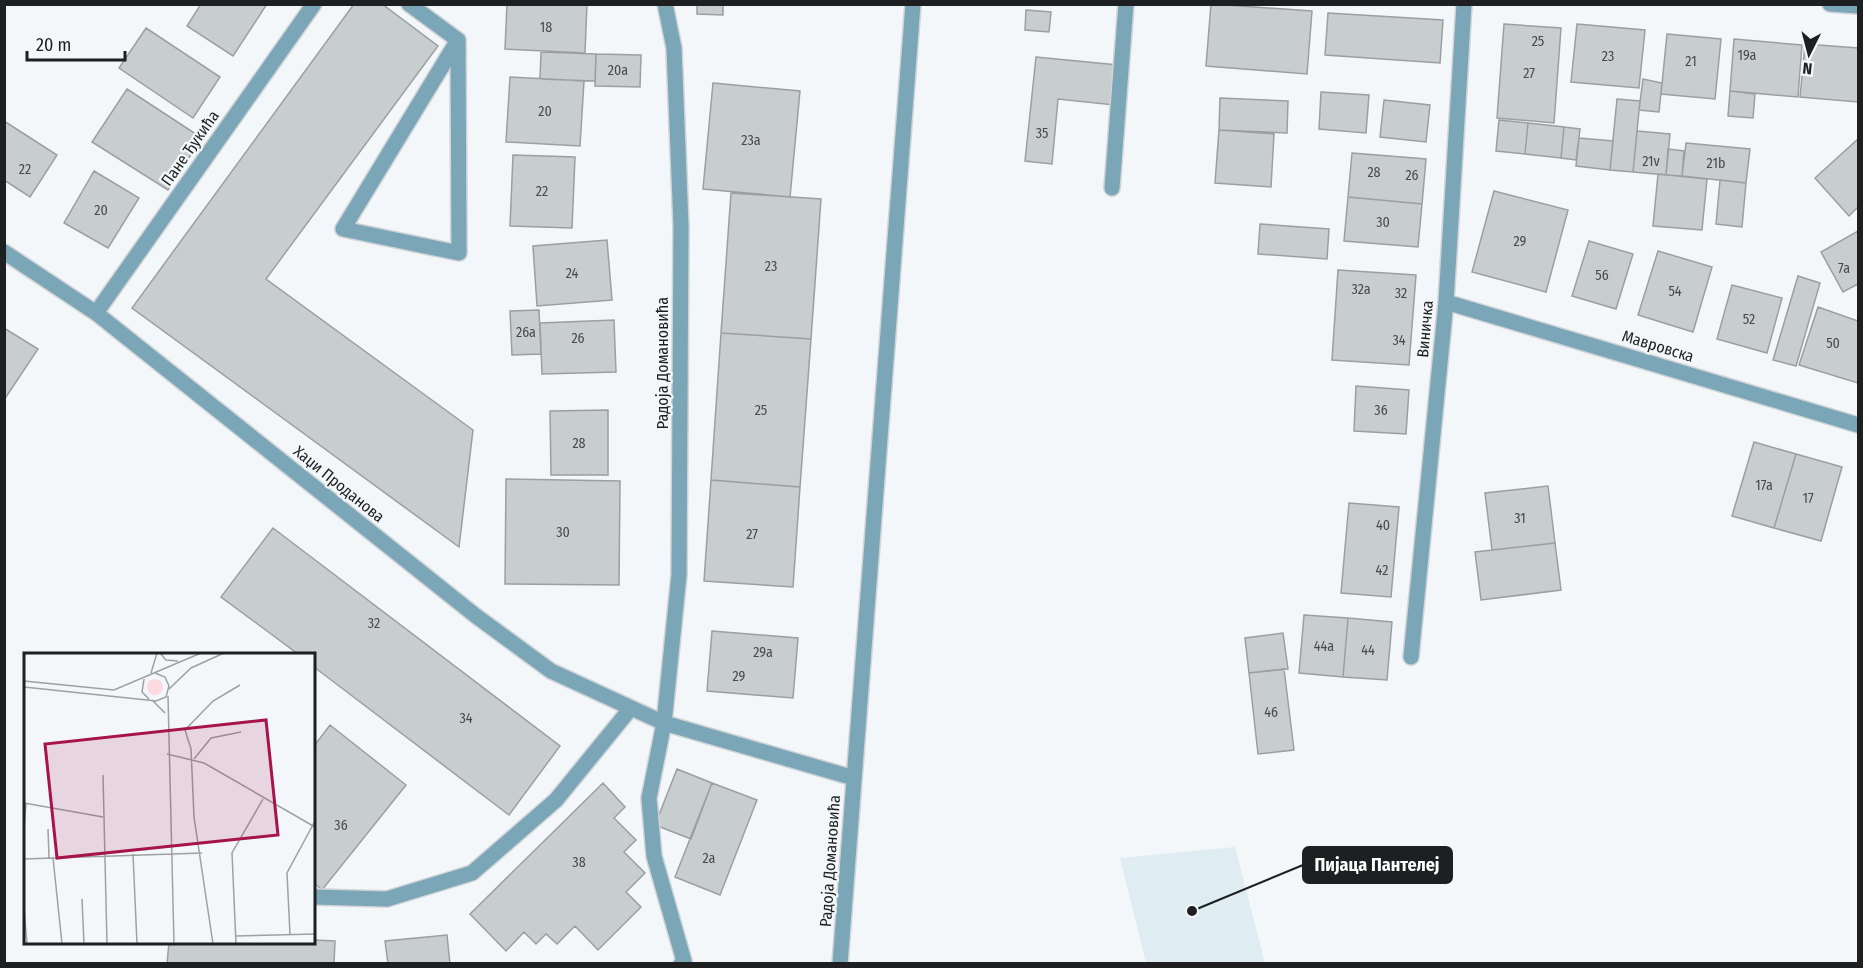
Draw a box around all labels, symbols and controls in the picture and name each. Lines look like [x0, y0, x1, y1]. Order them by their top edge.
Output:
house number: 18 [540, 19, 552, 36]
scale bar [27, 24, 124, 62]
north arrow [1779, 24, 1839, 84]
house number: 25 [1532, 33, 1544, 50]
text: 20 m [36, 34, 71, 56]
house number: 19a [1738, 47, 1757, 64]
house number: 23 [1602, 48, 1614, 65]
house number: 21 [1685, 53, 1697, 70]
text: N [1802, 58, 1813, 78]
house number: 20a [608, 62, 628, 79]
house number: 27 [1523, 65, 1535, 82]
house number: 20 [538, 103, 552, 120]
street label: Пане Ђукића [157, 107, 223, 189]
house number: 35 [1036, 125, 1048, 142]
house number: 23a [741, 132, 761, 149]
house number: 21v [1642, 153, 1661, 170]
house number: 21b [1707, 155, 1725, 172]
house number: 22 [19, 161, 31, 178]
house number: 28 [1367, 164, 1381, 181]
house number: 26 [1405, 167, 1419, 184]
house number: 22 [536, 183, 548, 200]
house number: 20 [94, 202, 108, 219]
house number: 30 [1376, 214, 1390, 231]
house number: 29 [1514, 233, 1527, 250]
house number: 23 [765, 258, 777, 275]
house number: 7a [1838, 260, 1850, 277]
house number: 24 [566, 265, 579, 282]
house number: 56 [1595, 267, 1609, 284]
house number: 32a [1351, 281, 1371, 298]
house number: 54 [1668, 283, 1682, 300]
house number: 32 [1395, 285, 1407, 302]
street label: Радоја Домановића [653, 297, 672, 429]
street label: Виничка [1413, 299, 1437, 358]
house number: 52 [1743, 311, 1755, 328]
house number: 26a [516, 324, 536, 341]
street label: Мавровска [1620, 326, 1696, 366]
house number: 26 [571, 330, 585, 347]
house number: 34 [1392, 332, 1406, 349]
house number: 50 [1826, 335, 1840, 352]
house number: 25 [755, 402, 767, 419]
house number: 36 [1374, 402, 1388, 419]
house number: 28 [572, 435, 586, 452]
street label: Хаџи Проданова [290, 442, 388, 526]
house number: 17a [1755, 477, 1773, 494]
house number: 17 [1802, 490, 1814, 507]
house number: 31 [1514, 510, 1526, 527]
house number: 40 [1376, 517, 1390, 534]
house number: 30 [556, 524, 570, 541]
house number: 27 [746, 526, 758, 543]
house number: 42 [1376, 562, 1388, 579]
house number: 32 [368, 615, 380, 632]
house number: 44a [1314, 638, 1334, 655]
house number: 44 [1361, 642, 1375, 659]
house number: 29a [753, 644, 773, 661]
inset map [24, 653, 315, 944]
house number: 29 [733, 668, 746, 685]
house number: 46 [1264, 704, 1278, 721]
house number: 34 [459, 710, 473, 727]
street label: Радоја Домановића [816, 794, 844, 928]
house number: 36 [334, 817, 348, 834]
callout: Пијаца Пантелеј [1303, 847, 1452, 883]
house number: 2a [703, 850, 716, 867]
house number: 38 [572, 854, 586, 871]
text: Пијаца Пантелеј [1314, 854, 1440, 876]

